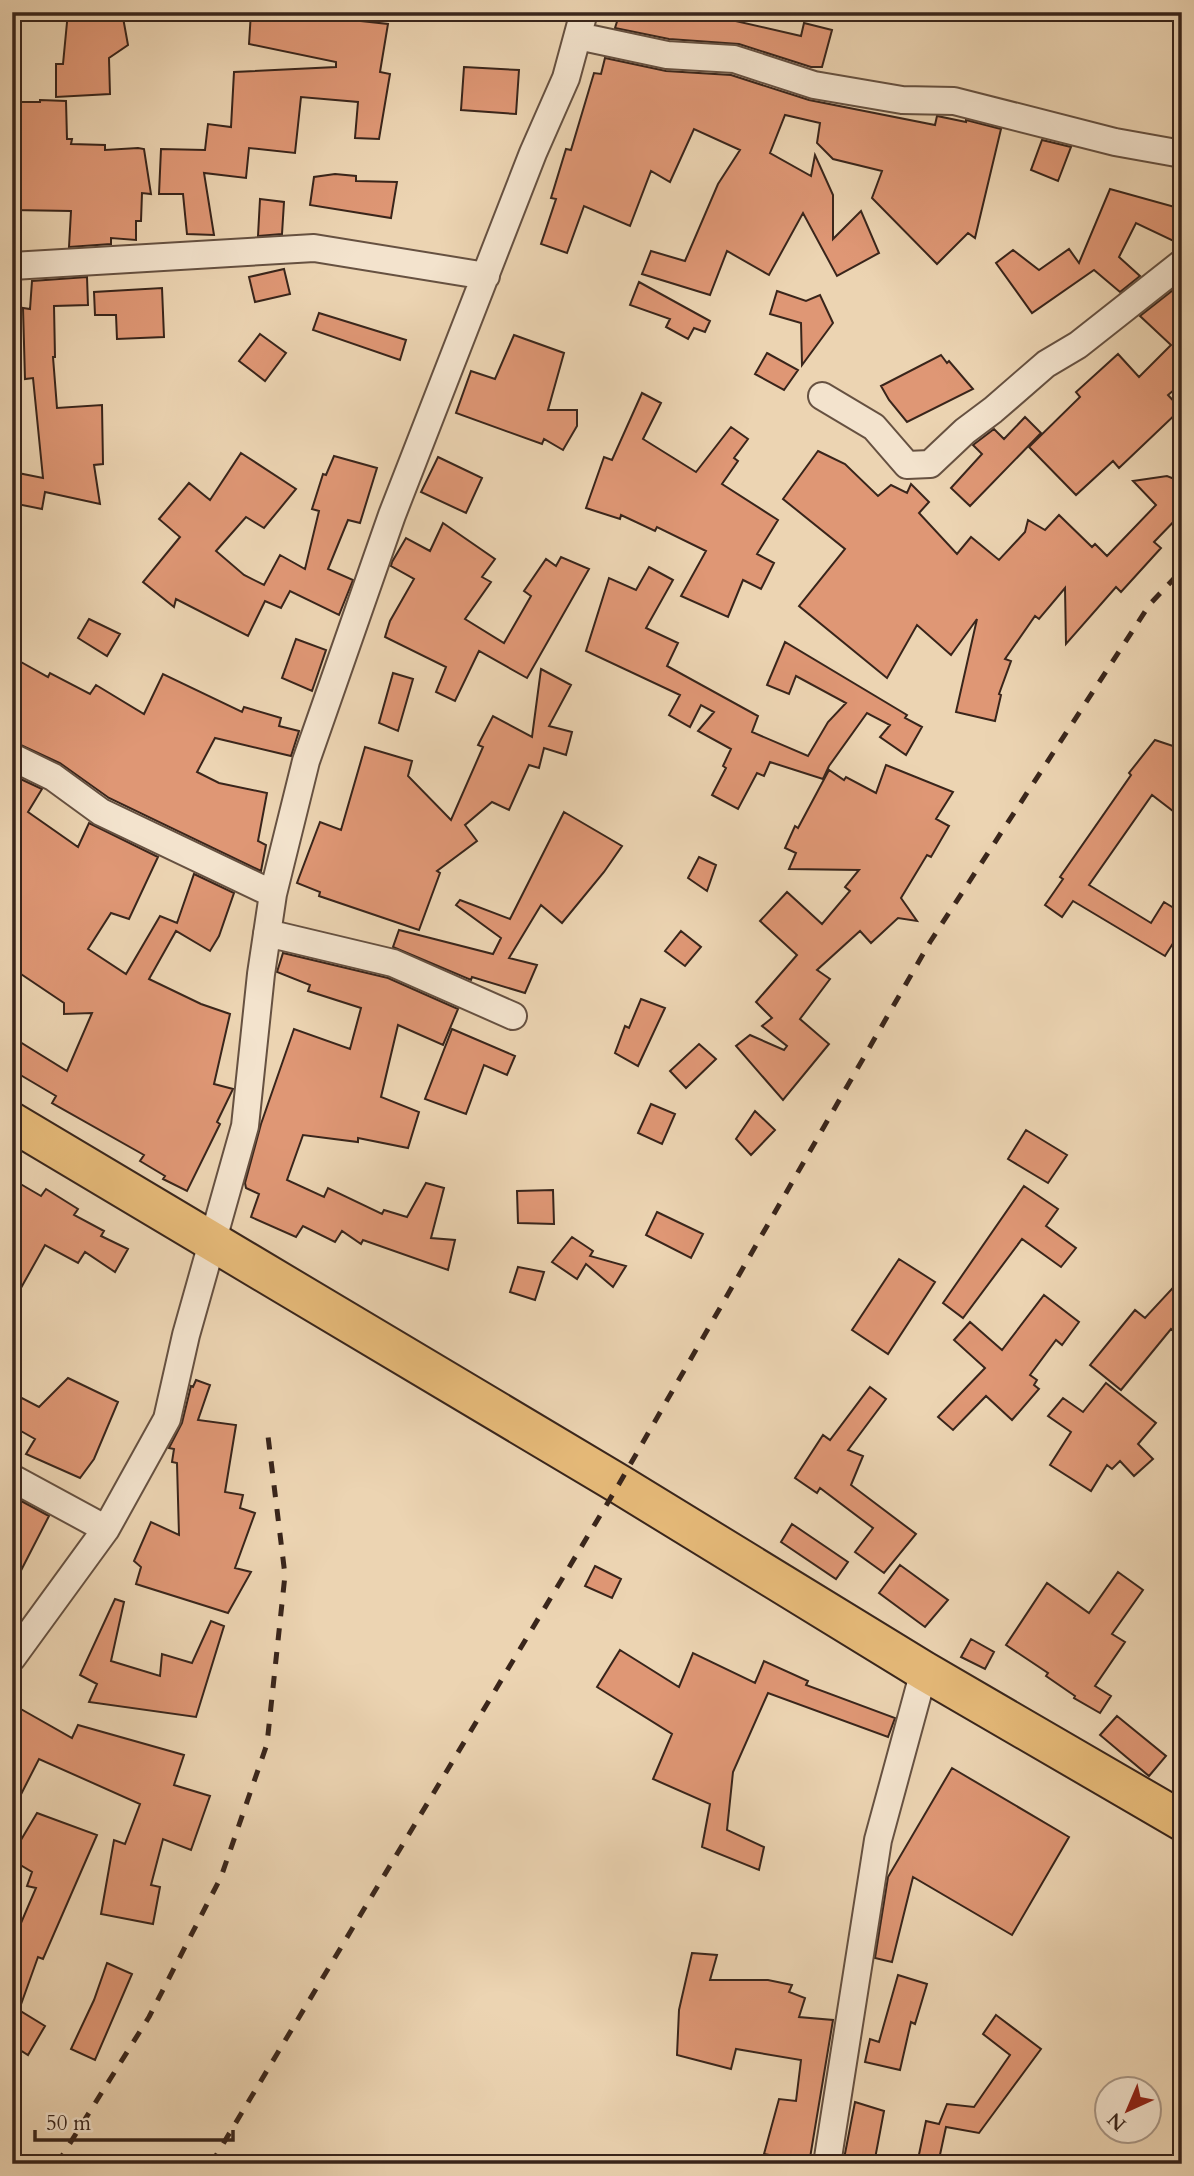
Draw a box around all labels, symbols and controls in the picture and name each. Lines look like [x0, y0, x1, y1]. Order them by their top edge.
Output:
north arrow [1092, 2074, 1162, 2144]
scale bar [35, 2099, 233, 2143]
text: N [1102, 2106, 1132, 2137]
text: 50 m [46, 2109, 91, 2138]

